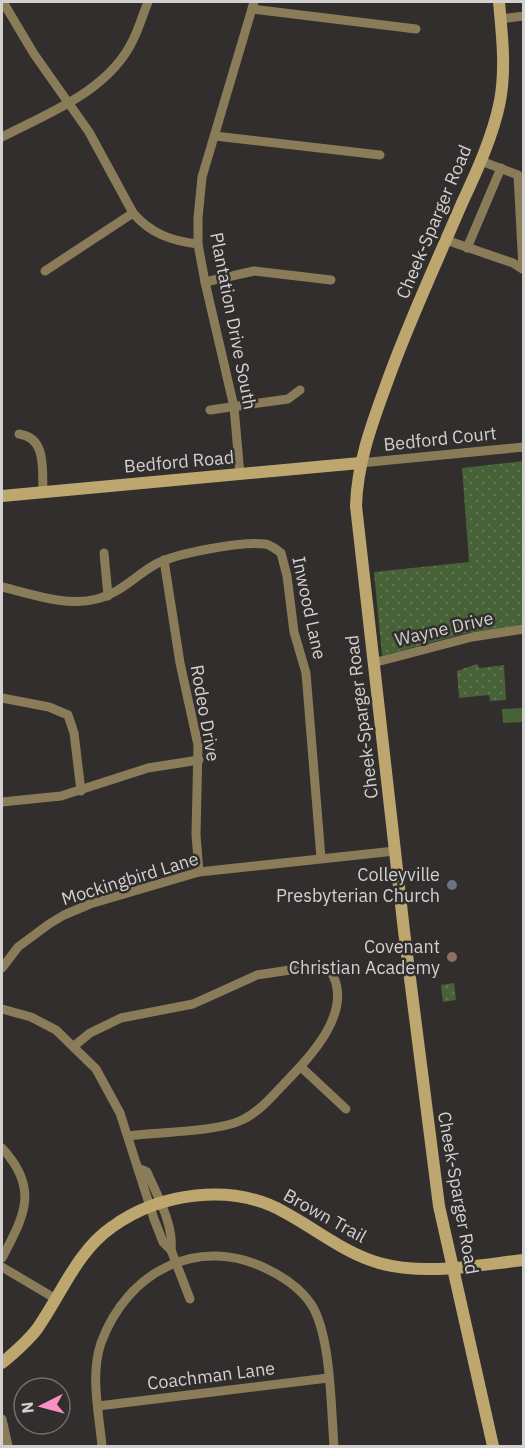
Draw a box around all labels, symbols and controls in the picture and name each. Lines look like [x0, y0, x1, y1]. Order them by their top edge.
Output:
street label: Cheek-Sparger Road [391, 141, 476, 302]
street label: Plantation Drive South [205, 230, 262, 412]
street label: Bedford Court [382, 421, 498, 456]
street label: Bedford Road [123, 445, 235, 478]
street label: Inwood Lane [287, 554, 332, 662]
street label: Wayne Drive [392, 606, 496, 651]
street label: Cheek-Sparger Road [340, 634, 383, 800]
street label: Rodeo Drive [186, 663, 225, 763]
street label: Mockingbird Lane [58, 847, 201, 910]
place label: Colleyville Presbyterian Church [276, 863, 440, 907]
marker: Colleyville Presbyterian Church [445, 878, 459, 892]
place label: Covenant Christian Academy [289, 935, 440, 979]
marker: Covenant Christian Academy [445, 950, 459, 964]
street label: Cheek-Sparger Road [433, 1110, 484, 1276]
street label: Brown Trail [280, 1183, 371, 1248]
street label: Coachman Lane [146, 1356, 276, 1395]
north arrow [12, 1376, 72, 1436]
text: N [17, 1401, 38, 1414]

